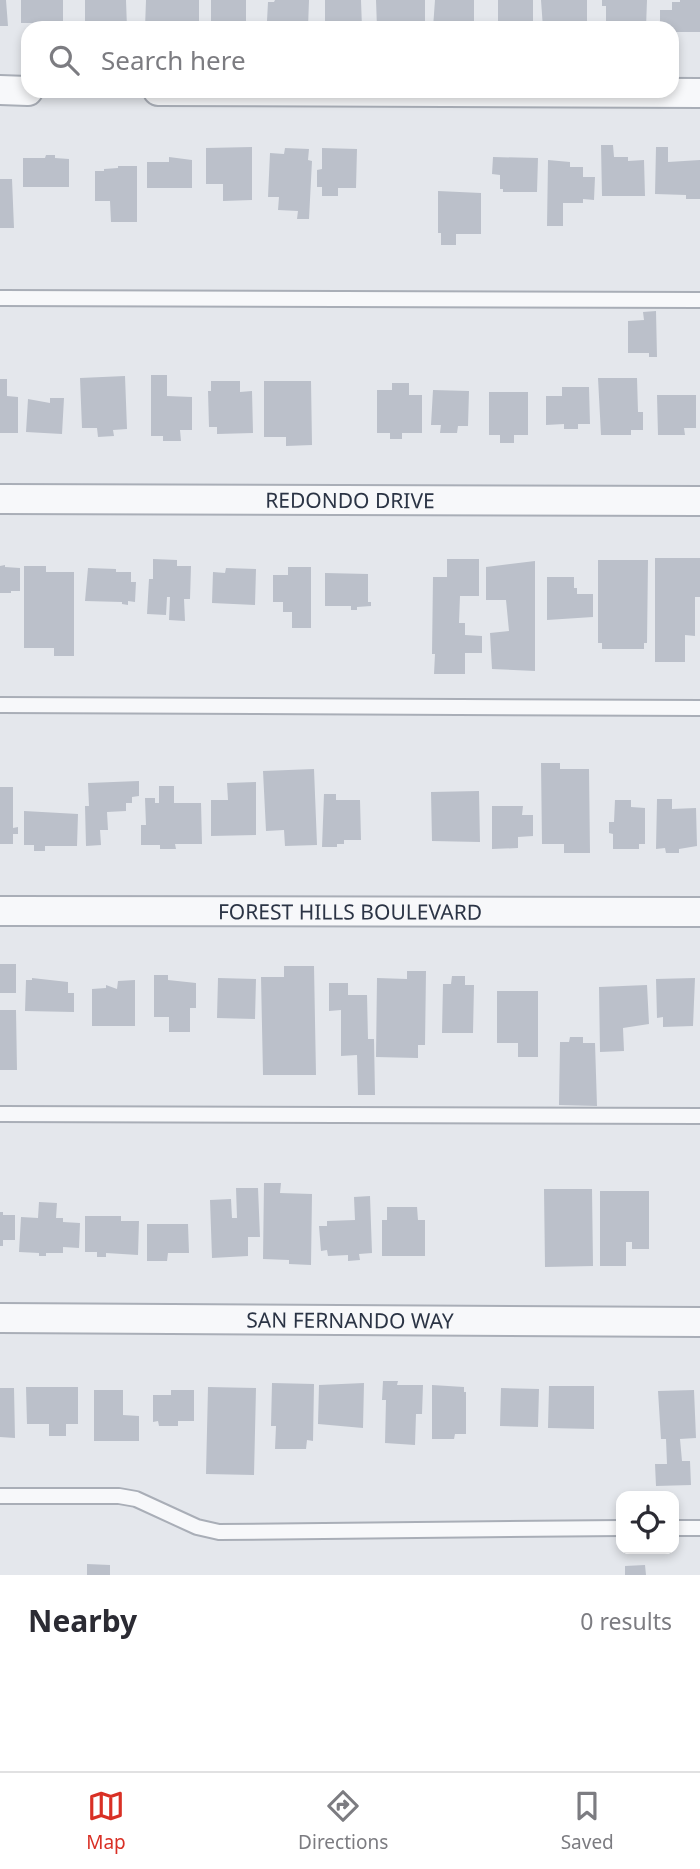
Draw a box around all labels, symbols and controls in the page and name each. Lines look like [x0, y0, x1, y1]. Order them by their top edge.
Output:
search box [21, 21, 679, 98]
icon: search [45, 41, 83, 79]
text: Search here [101, 42, 246, 78]
street label: REDONDO DRIVE [265, 486, 435, 514]
street label: FOREST HILLS BOULEVARD [218, 897, 482, 926]
street label: SAN FERNANDO WAY [246, 1305, 454, 1335]
map controls [616, 1491, 679, 1554]
button: locate [616, 1491, 679, 1554]
text: Nearby [28, 1600, 137, 1641]
text: 0 results [580, 1605, 672, 1637]
tab: Map [86, 1787, 126, 1855]
tab: Directions [298, 1787, 388, 1855]
tab: Saved [561, 1787, 614, 1855]

